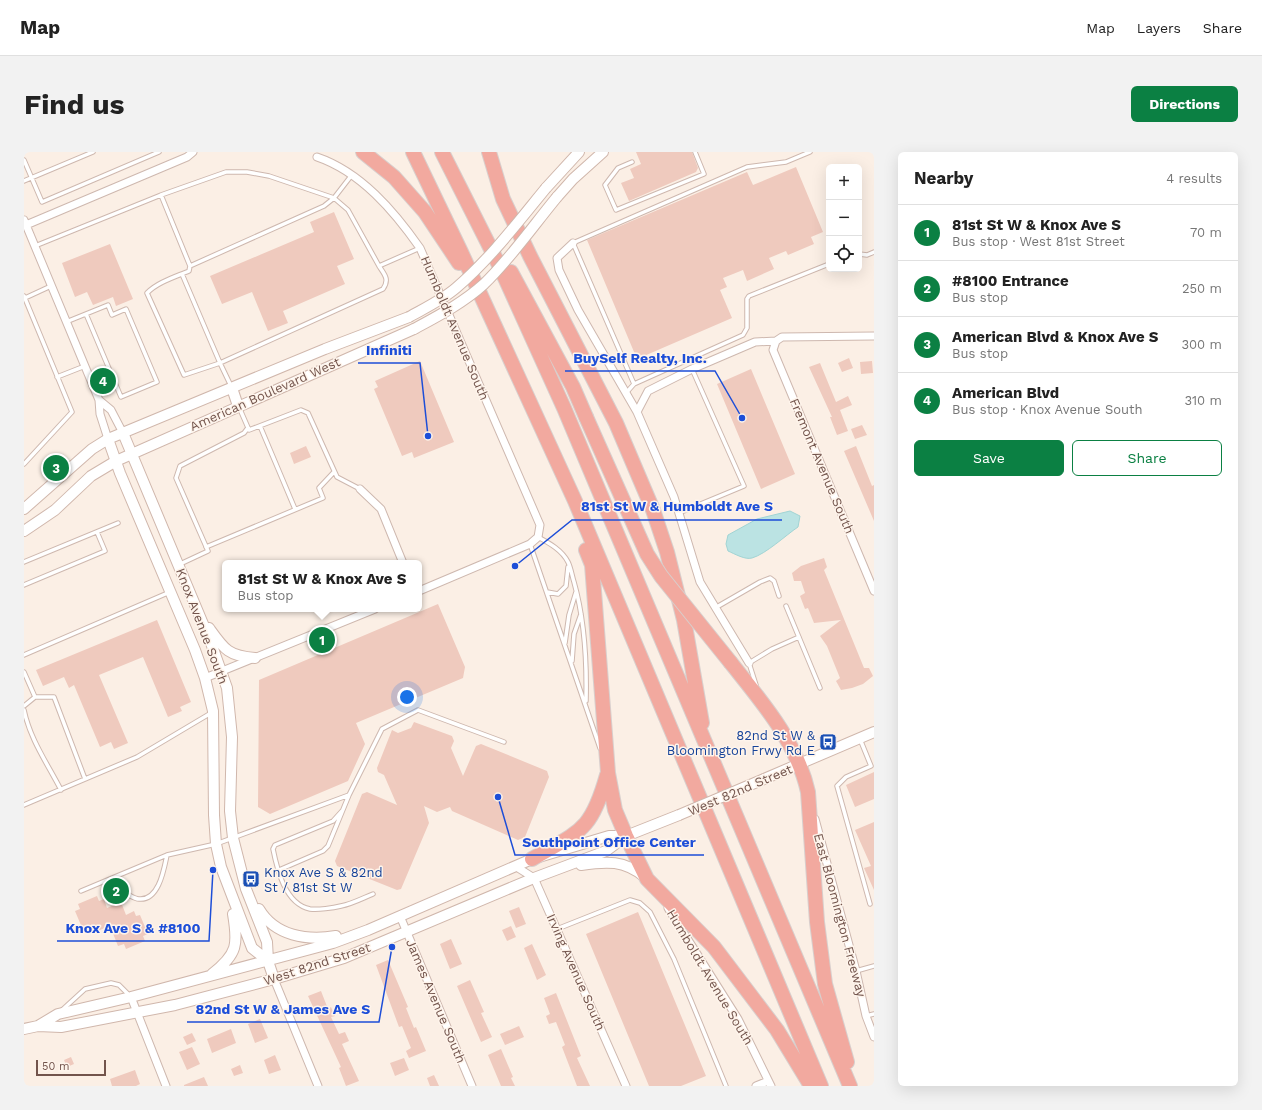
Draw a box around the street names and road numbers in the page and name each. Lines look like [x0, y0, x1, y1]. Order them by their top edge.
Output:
street label: Humboldt Avenue South [418, 254, 492, 402]
street label: American Boulevard West [187, 354, 343, 434]
street label: Fremont Avenue South [787, 396, 857, 536]
street label: Knox Avenue South [173, 566, 231, 686]
street label: West 82nd Street [686, 761, 795, 819]
street label: East Bloomington Freeway [811, 832, 869, 999]
street label: Humboldt Avenue South [664, 907, 756, 1047]
street label: Irving Avenue South [543, 911, 609, 1033]
street label: James Avenue South [403, 937, 469, 1065]
street label: West 82nd Street [262, 939, 373, 988]

